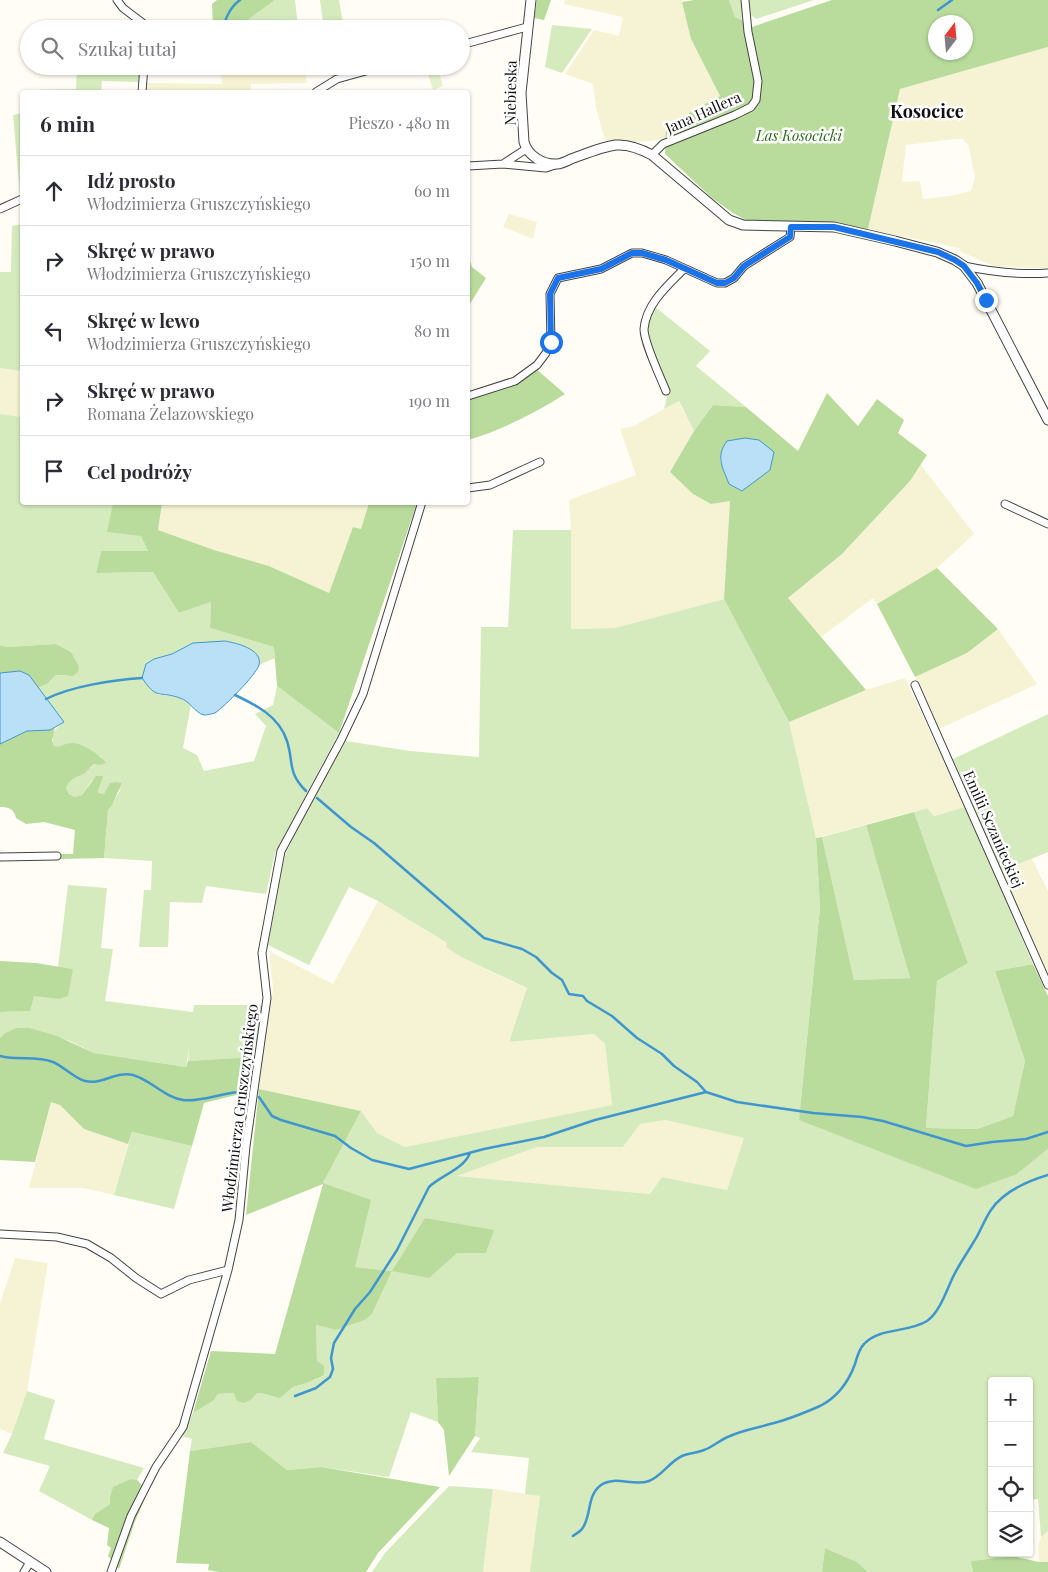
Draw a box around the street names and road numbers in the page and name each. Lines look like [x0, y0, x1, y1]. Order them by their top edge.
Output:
street label: Niebieska [499, 60, 521, 126]
street label: Jana Hallera [661, 86, 745, 138]
street label: Emilii Sczanieckiej [959, 767, 1029, 891]
street label: Włodzimierza Gruszczyńskiego [216, 1003, 262, 1214]

